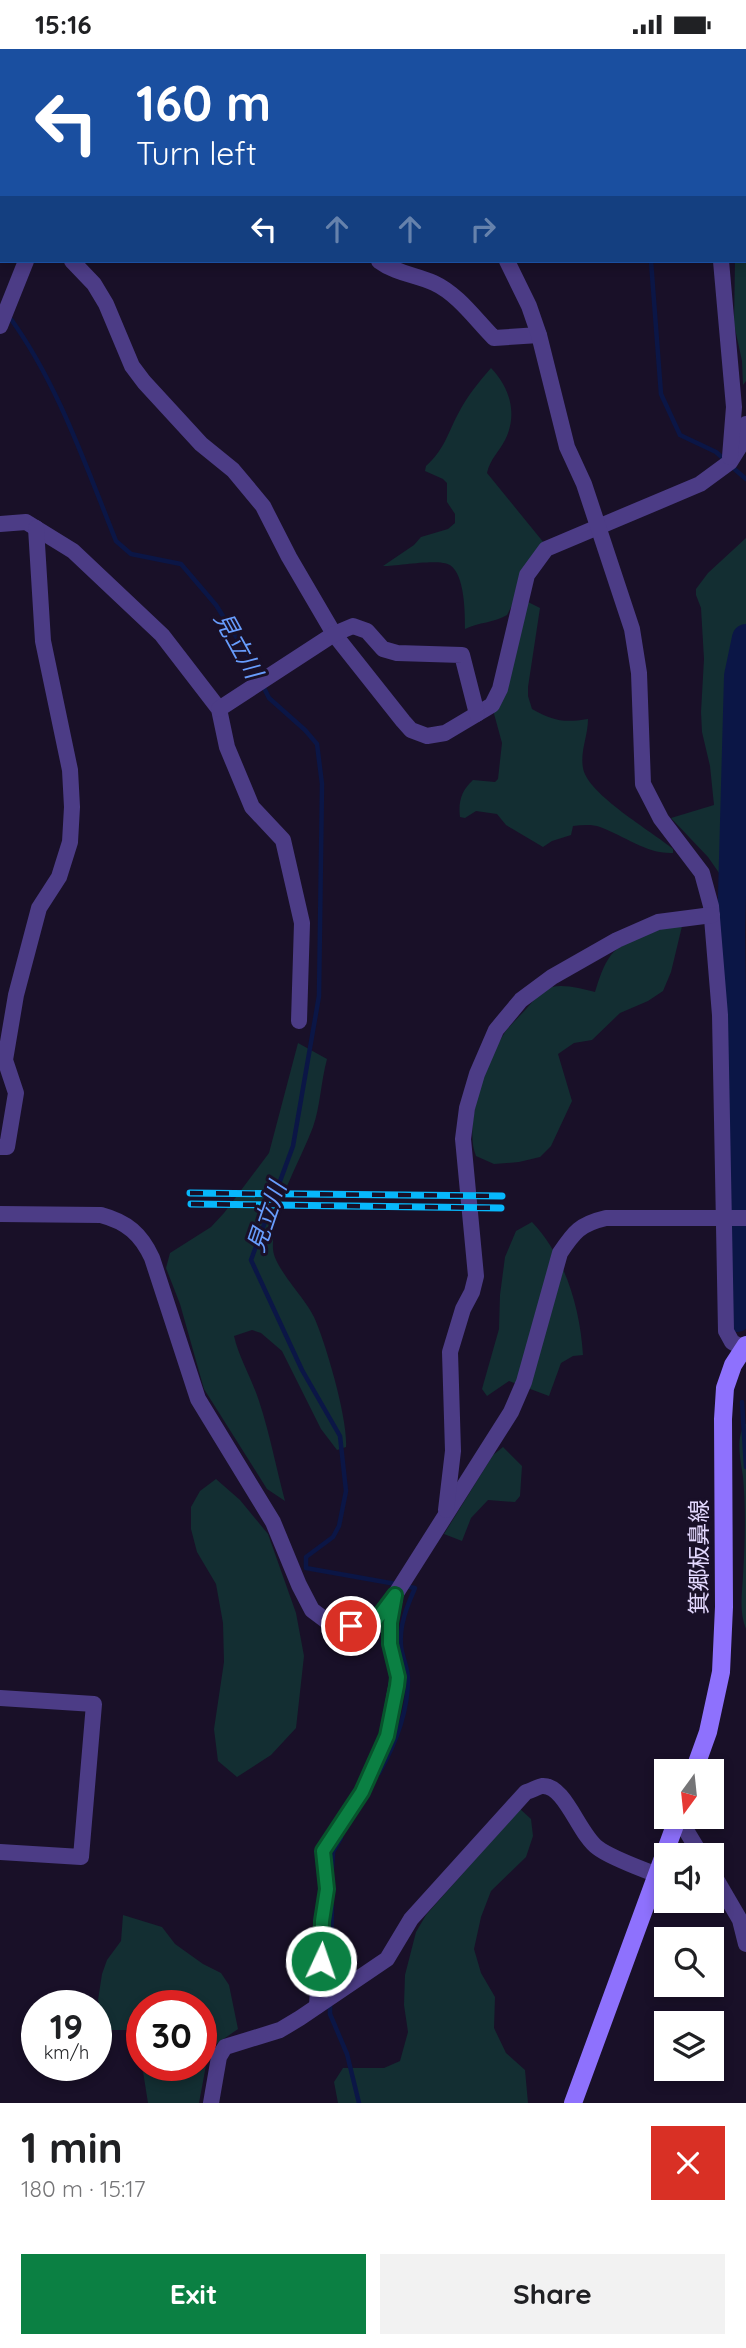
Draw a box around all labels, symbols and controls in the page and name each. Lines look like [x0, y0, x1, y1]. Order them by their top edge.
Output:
text: 15:16 [35, 8, 92, 41]
text: 160 m [136, 72, 271, 133]
icon: left [21, 77, 112, 168]
text: Turn left [136, 133, 257, 173]
icon: left [245, 210, 283, 248]
icon: ahead [318, 210, 356, 248]
icon: ahead [391, 210, 429, 248]
icon: right [464, 210, 502, 248]
water label: 見立川 [208, 606, 271, 686]
water label: 見立川 [240, 1175, 293, 1256]
street label: 箕郷板鼻線 [684, 1500, 713, 1615]
pin [321, 1596, 381, 1656]
icon: arrive [332, 1607, 370, 1645]
north arrow [654, 1759, 724, 1829]
map controls [654, 1759, 724, 2081]
button: sound [654, 1843, 724, 1913]
position arrow [284, 1924, 358, 1998]
button: search [654, 1927, 724, 1997]
speed limit sign: 30 [126, 1990, 217, 2081]
text: 19 [50, 2004, 83, 2048]
button: layers [654, 2011, 724, 2081]
text: km/h [44, 2041, 89, 2064]
text: 1 min [21, 2121, 123, 2174]
button: close [651, 2126, 725, 2200]
text: 180 m · 15:17 [21, 2174, 146, 2203]
button: Exit [21, 2254, 366, 2334]
button: Share [380, 2254, 725, 2334]

